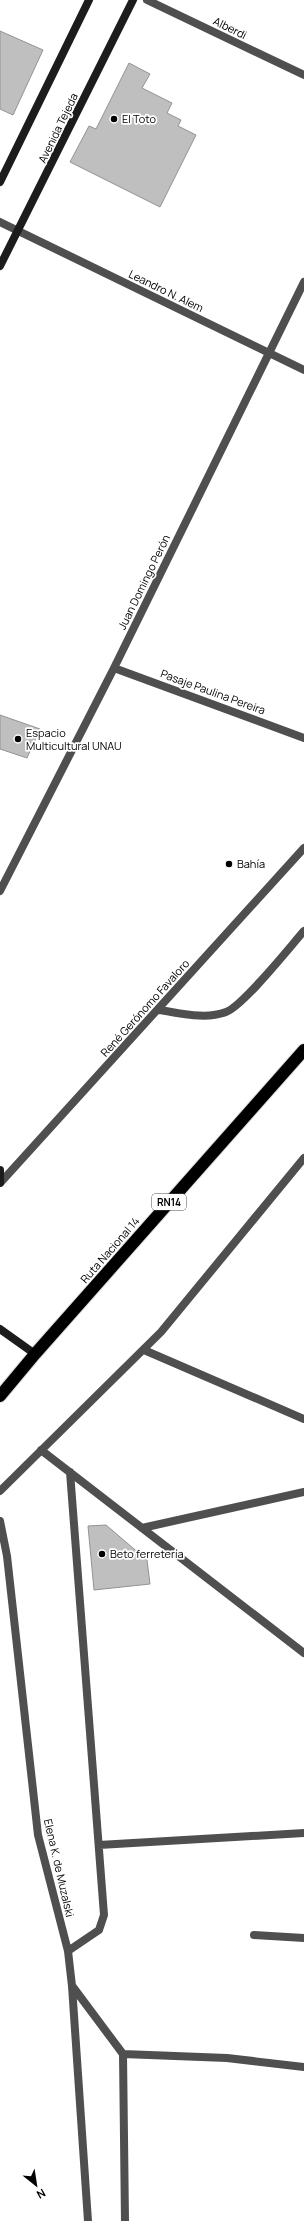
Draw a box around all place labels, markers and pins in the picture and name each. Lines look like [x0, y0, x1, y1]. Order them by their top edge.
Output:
place label: El Toto [122, 111, 156, 126]
marker: El Toto [109, 114, 119, 124]
place label: Espacio Multicultural UNAU [26, 725, 122, 753]
marker: Espacio Multicultural UNAU [13, 734, 23, 744]
place label: Bahía [237, 856, 265, 871]
marker: Bahía [224, 859, 234, 869]
place label: Beto ferretería [110, 1546, 184, 1561]
marker: Beto ferretería [97, 1549, 107, 1559]

